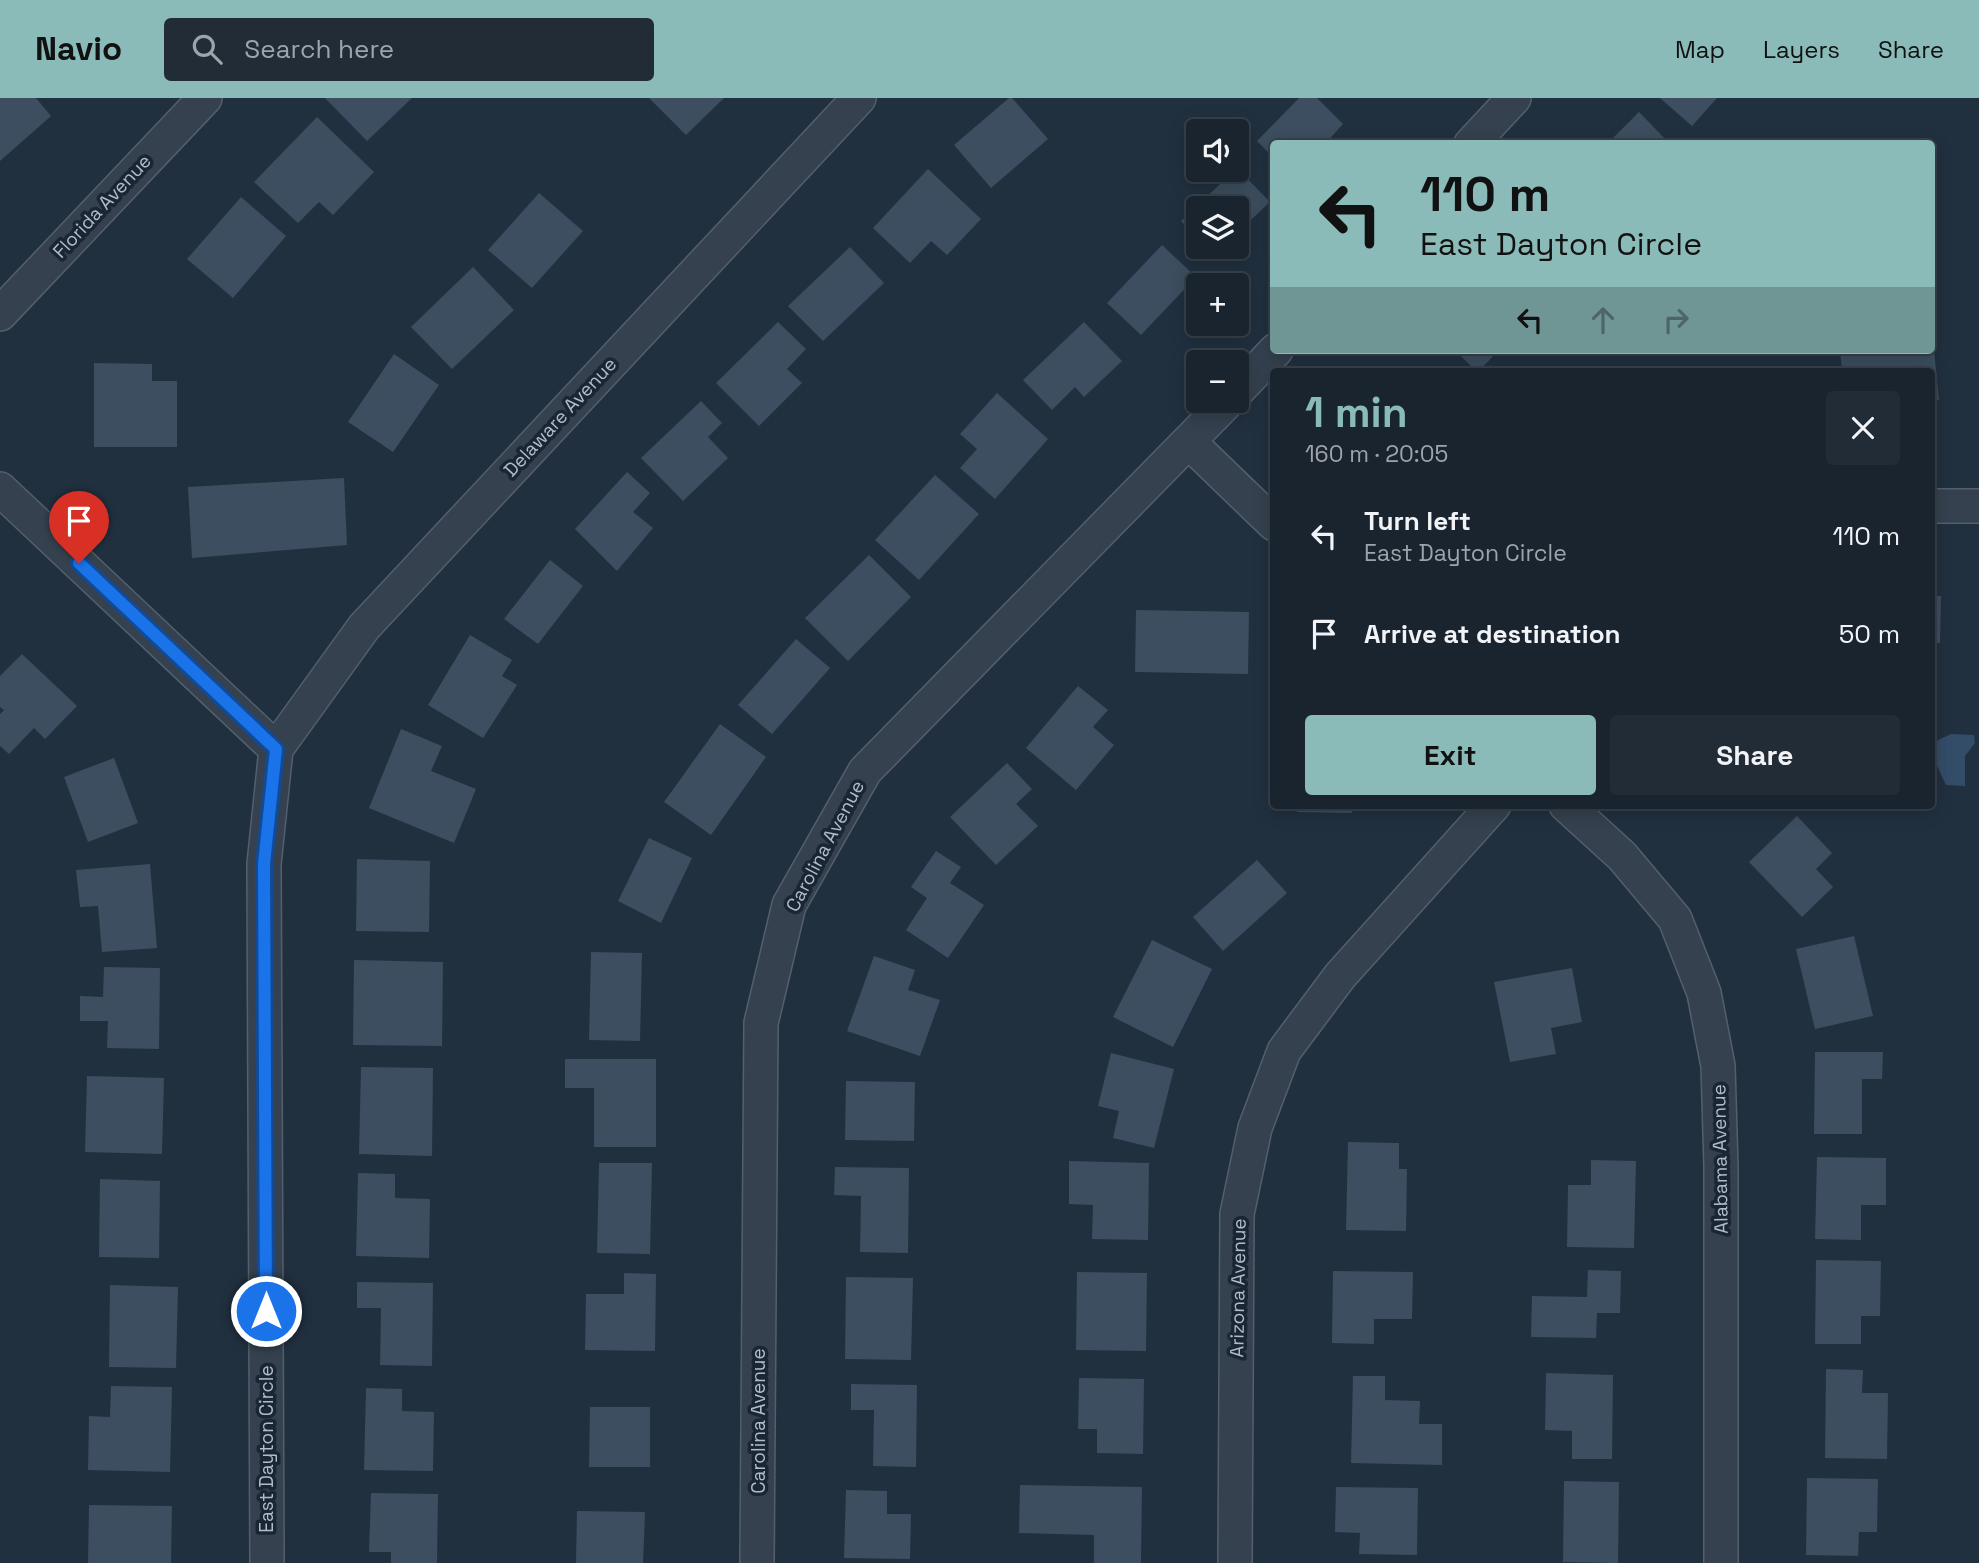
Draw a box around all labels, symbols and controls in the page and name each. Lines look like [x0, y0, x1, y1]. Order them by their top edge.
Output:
search box [164, 18, 654, 81]
text: Navio [35, 28, 122, 70]
icon: search [188, 30, 226, 68]
text: Search here [244, 32, 394, 66]
text: Map [1675, 34, 1725, 65]
text: Layers [1763, 34, 1840, 65]
text: Share [1878, 34, 1944, 65]
map controls [1186, 119, 1249, 413]
button: sound [1186, 119, 1249, 182]
street label: Florida Avenue [47, 149, 157, 263]
text: 110 m [1420, 163, 1550, 225]
icon: left [1305, 168, 1396, 259]
button: layers [1186, 196, 1249, 259]
text: East Dayton Circle [1420, 224, 1702, 264]
button: + [1186, 273, 1249, 336]
icon: left [1511, 301, 1549, 339]
icon: ahead [1584, 301, 1622, 339]
icon: right [1657, 301, 1695, 339]
button: − [1186, 350, 1249, 413]
street label: Delaware Avenue [498, 352, 622, 482]
text: 1 min [1305, 386, 1408, 439]
button: close [1826, 391, 1900, 465]
text: 160 m · 20:05 [1305, 439, 1448, 469]
pin [49, 491, 109, 563]
icon: arrive [60, 502, 98, 540]
text: Turn left [1364, 504, 1471, 538]
icon: left [1305, 517, 1343, 555]
text: 110 m [1833, 519, 1900, 553]
text: East Dayton Circle [1364, 538, 1567, 568]
icon: arrive [1305, 615, 1343, 653]
text: Arrive at destination [1364, 617, 1621, 651]
text: 50 m [1839, 617, 1900, 651]
button: Exit [1305, 715, 1596, 795]
button: Share [1610, 715, 1900, 795]
street label: Carolina Avenue [780, 776, 870, 916]
street label: Alabama Avenue [1706, 1084, 1734, 1234]
street label: Arizona Avenue [1224, 1218, 1252, 1358]
position arrow [229, 1274, 303, 1348]
street label: Carolina Avenue [746, 1348, 771, 1494]
street label: East Dayton Circle [254, 1365, 279, 1533]

